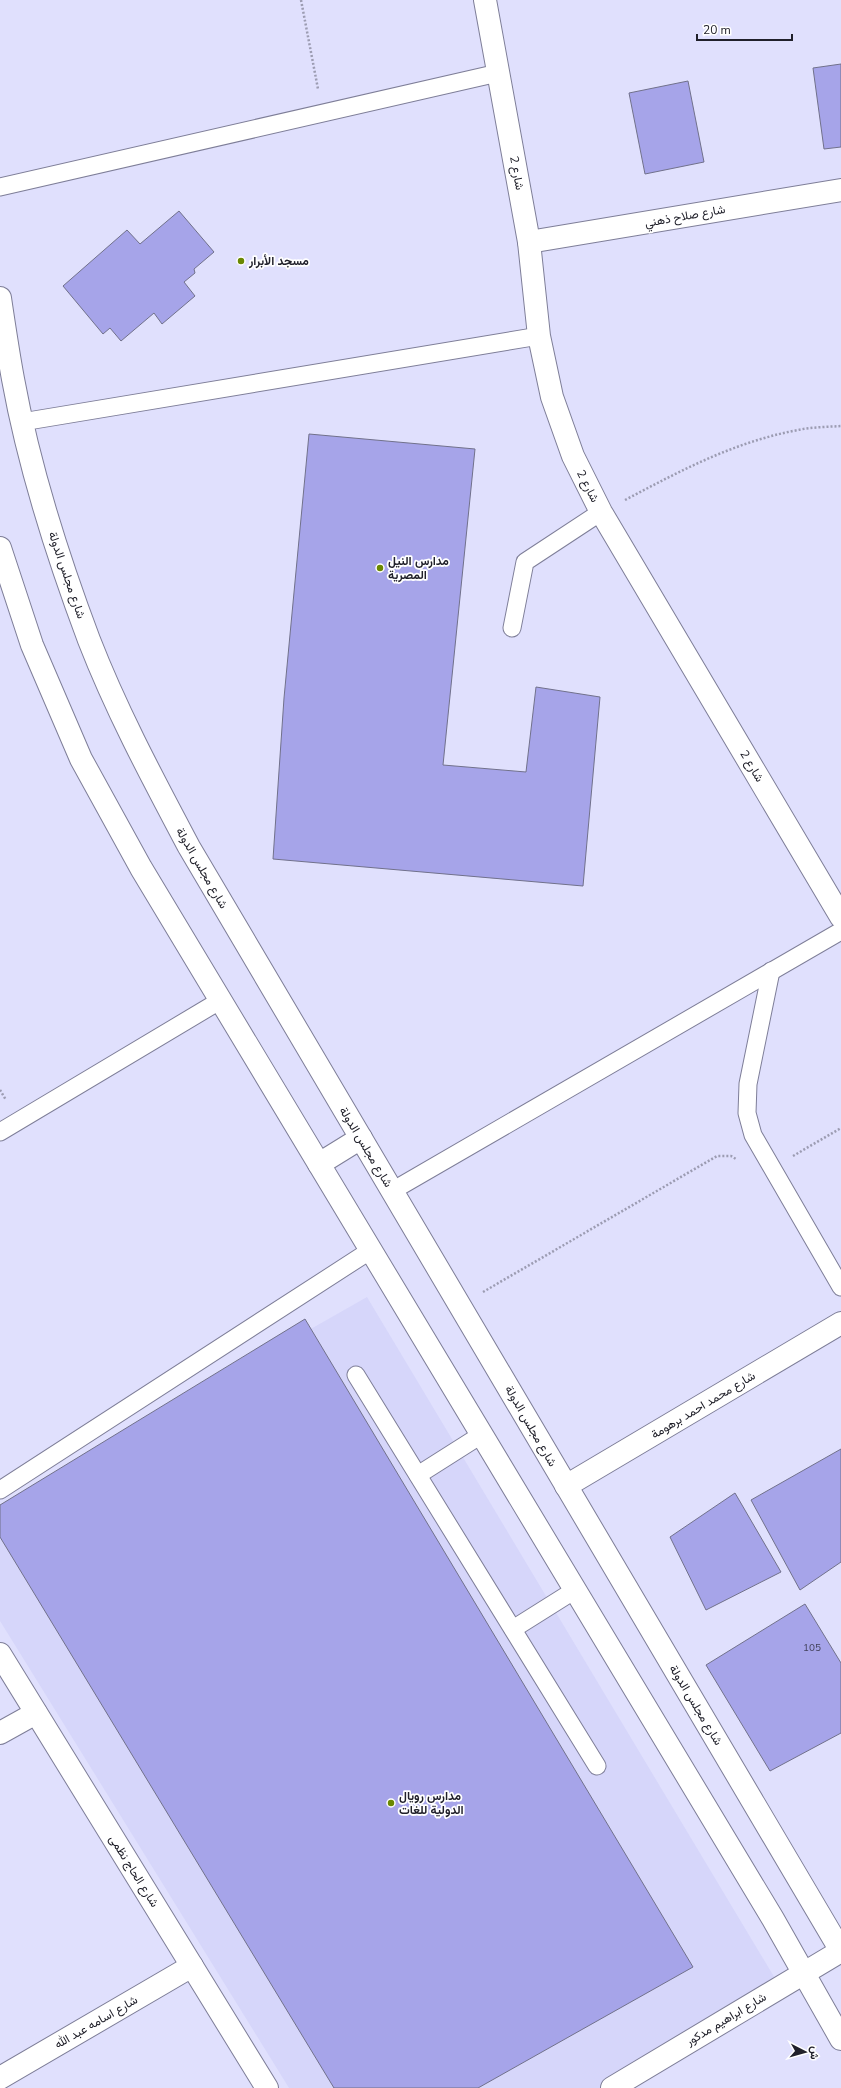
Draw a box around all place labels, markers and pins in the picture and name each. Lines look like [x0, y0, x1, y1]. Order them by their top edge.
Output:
place label: مسجد الأبرار [248, 253, 309, 269]
marker: مسجد الأبرار [236, 256, 246, 266]
place label: مدارس النيل المصرية [388, 553, 449, 583]
marker: مدارس النيل المصرية [375, 563, 385, 573]
place label: مدارس رويال الدولية للغات [399, 1788, 464, 1818]
marker: مدارس رويال الدولية للغات [386, 1798, 396, 1808]

